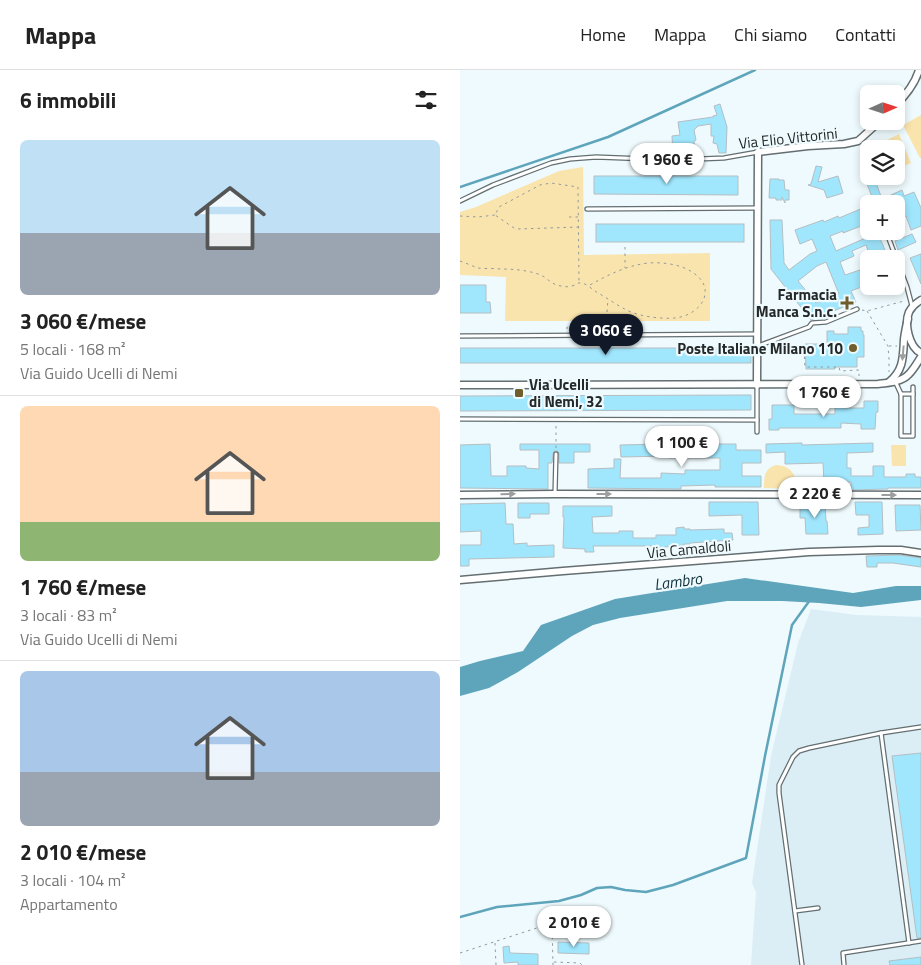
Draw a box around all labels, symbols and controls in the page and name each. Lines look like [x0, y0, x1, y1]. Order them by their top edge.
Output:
text: Mappa [25, 17, 96, 53]
text: Home [580, 21, 626, 48]
text: Mappa [654, 21, 706, 48]
text: Chi siamo [734, 21, 807, 48]
text: Contatti [835, 21, 896, 48]
text: 6 immobili [20, 84, 116, 116]
north arrow [860, 85, 905, 130]
map controls [860, 85, 905, 295]
icon: filters [412, 86, 440, 114]
street label: Via Elio Vittorini [737, 121, 839, 155]
button: layers [860, 140, 905, 185]
pin: 1 960 € [621, 142, 713, 185]
text: 1 960 € [641, 147, 693, 171]
icon: home [185, 173, 275, 263]
button: + [860, 195, 905, 240]
button: − [860, 250, 905, 295]
place label: Farmacia Manca S.n.c. [756, 283, 837, 323]
marker: Farmacia Manca S.n.c. [841, 297, 853, 309]
text: 3 060 €/mese [20, 305, 146, 337]
pin: 3 060 € [560, 314, 652, 356]
text: 3 060 € [580, 318, 632, 342]
text: 5 locali · 168 m² [20, 337, 126, 361]
place label: Poste Italiane Milano 110 [677, 337, 844, 360]
marker: Poste Italiane Milano 110 [847, 342, 859, 354]
one-way arrow [899, 346, 907, 362]
text: Via Guido Ucelli di Nemi [20, 361, 177, 385]
place label: Via Ucelli di Nemi, 32 [529, 373, 603, 413]
pin: 1 760 € [778, 376, 870, 418]
text: 1 760 € [798, 380, 850, 404]
marker: Via Ucelli di Nemi, 32 [513, 387, 525, 399]
pin: 1 100 € [636, 426, 728, 468]
text: 1 100 € [656, 430, 708, 454]
icon: home [185, 438, 275, 528]
pin: 2 220 € [769, 476, 861, 519]
text: 2 220 € [789, 481, 841, 505]
one-way arrow [500, 490, 516, 498]
one-way arrow [596, 490, 612, 498]
one-way arrow [881, 491, 897, 499]
street label: Via Camaldoli [646, 534, 732, 564]
water label: Lambro [653, 566, 704, 596]
text: 1 760 €/mese [20, 571, 146, 603]
text: 3 locali · 83 m² [20, 603, 117, 627]
text: Via Guido Ucelli di Nemi [20, 627, 177, 651]
icon: home [185, 703, 275, 793]
text: 2 010 €/mese [20, 836, 146, 868]
text: 3 locali · 104 m² [20, 868, 126, 892]
text: Appartamento [20, 892, 118, 916]
pin: 2 010 € [528, 906, 620, 948]
text: 2 010 € [548, 910, 600, 934]

